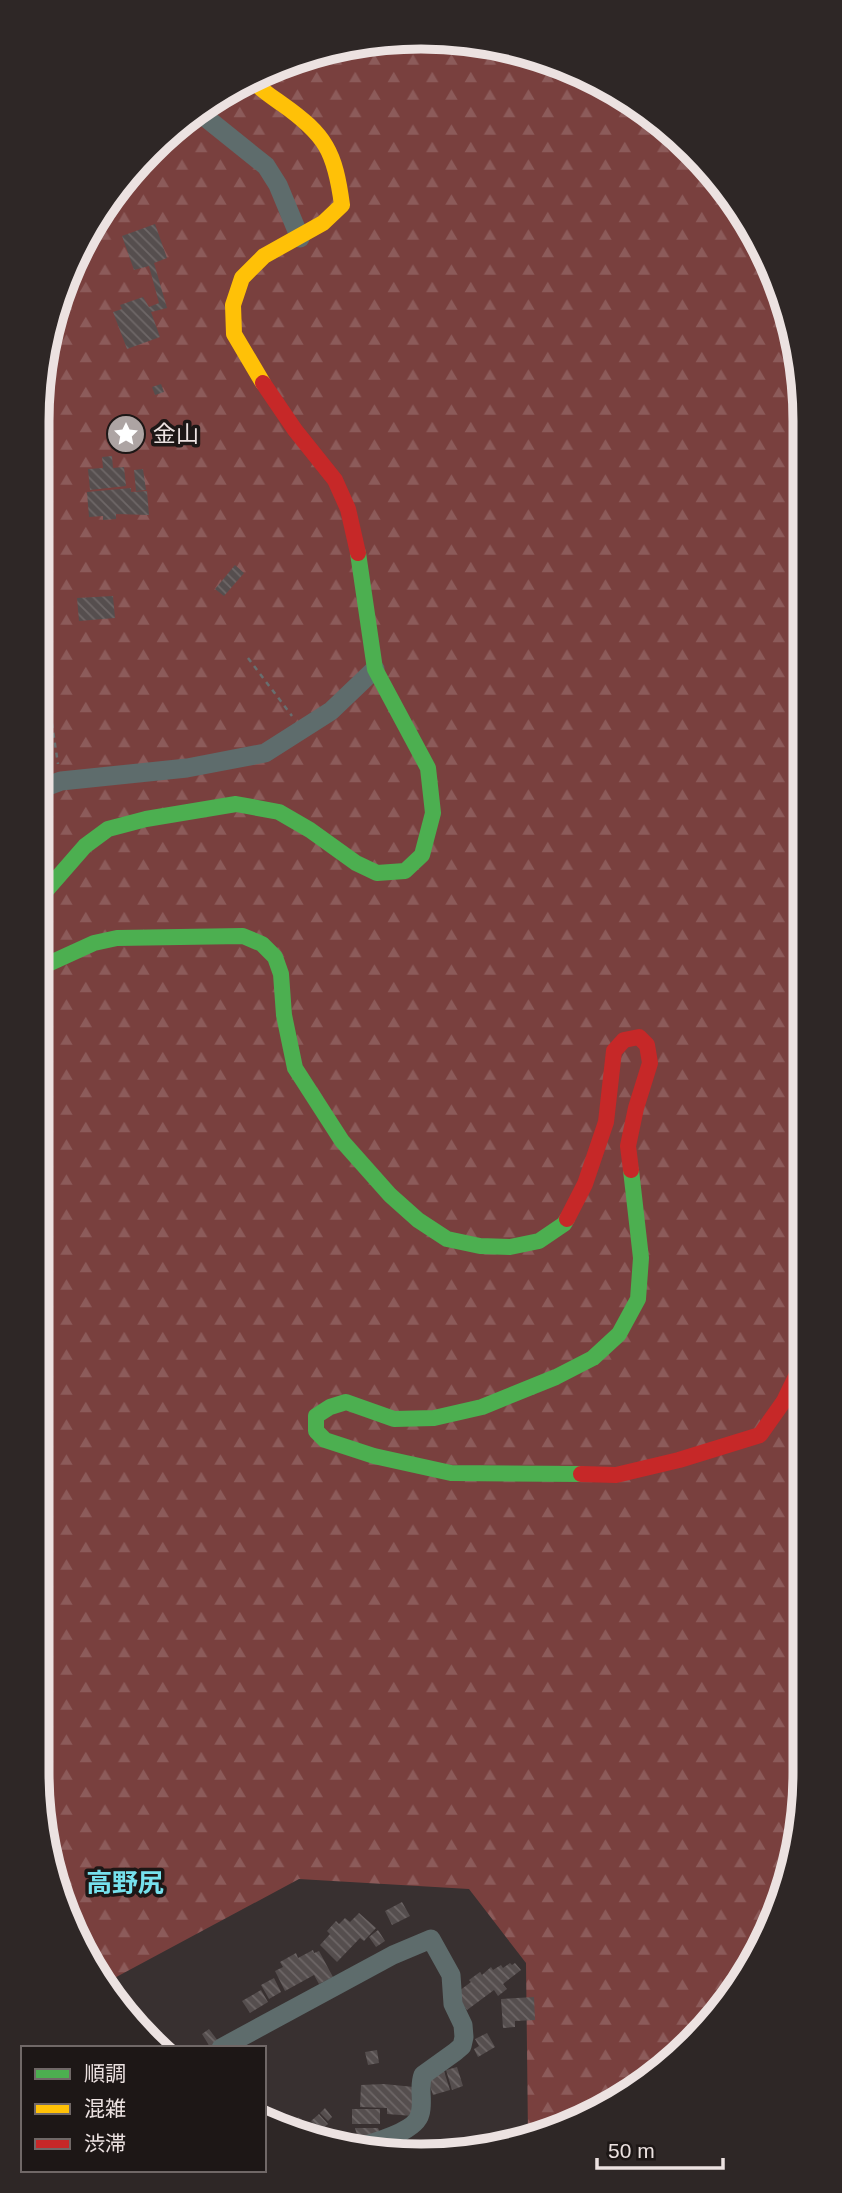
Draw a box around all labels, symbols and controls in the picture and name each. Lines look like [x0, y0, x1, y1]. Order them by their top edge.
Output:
place icon: 金山 [105, 413, 147, 455]
place label: 金山 [153, 421, 199, 447]
district label: 高野尻 [86, 1868, 164, 1898]
legend [21, 2046, 266, 2172]
text: 順調 [84, 2062, 126, 2085]
text: 混雑 [84, 2097, 126, 2120]
scale bar [597, 2126, 723, 2170]
text: 渋滞 [84, 2132, 126, 2155]
text: 50 m [608, 2139, 655, 2162]

